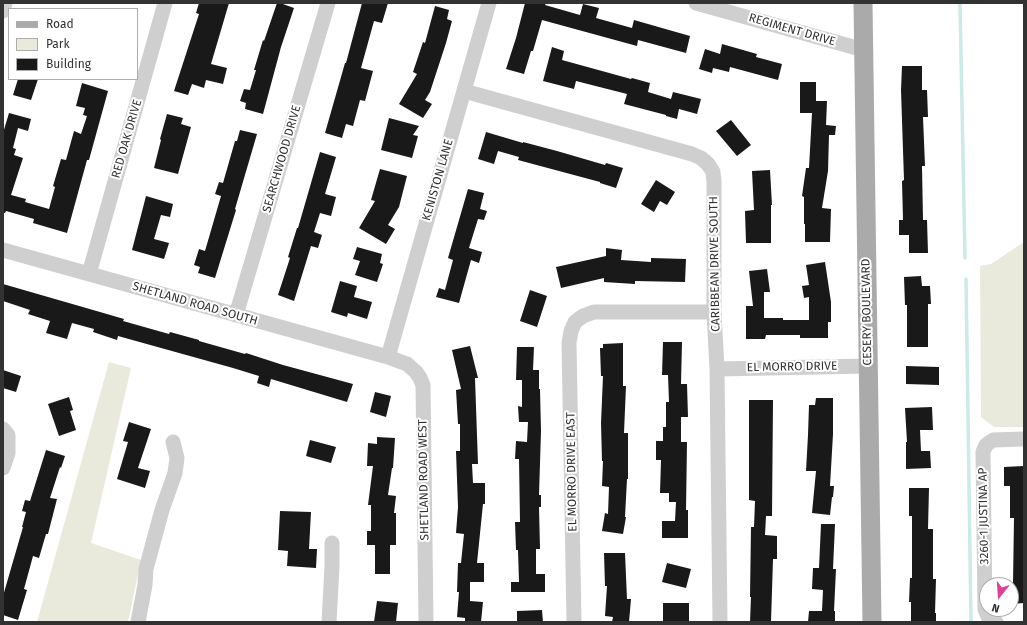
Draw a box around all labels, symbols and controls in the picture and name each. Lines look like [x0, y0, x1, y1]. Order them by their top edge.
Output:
legend [8, 8, 138, 80]
street label: REGIMENT DRIVE [747, 11, 837, 49]
text: Road [46, 17, 74, 31]
text: Park [46, 37, 70, 51]
text: Building [46, 57, 91, 71]
street label: RED OAK DRIVE [109, 98, 145, 180]
street label: SEARCHWOOD DRIVE [260, 104, 304, 214]
street label: KENISTON LANE [419, 137, 457, 223]
street label: CARIBBEAN DRIVE SOUTH [707, 196, 723, 332]
street label: CESERY BOULEVARD [859, 258, 875, 366]
street label: SHETLAND ROAD SOUTH [131, 279, 259, 329]
street label: EL MORRO DRIVE [747, 359, 837, 375]
street label: EL MORRO DRIVE EAST [564, 412, 580, 532]
street label: SHETLAND ROAD WEST [416, 419, 432, 541]
street label: 3260-1 JUSTINA AP [976, 467, 992, 565]
north arrow [979, 577, 1019, 617]
text: N [990, 601, 1001, 615]

